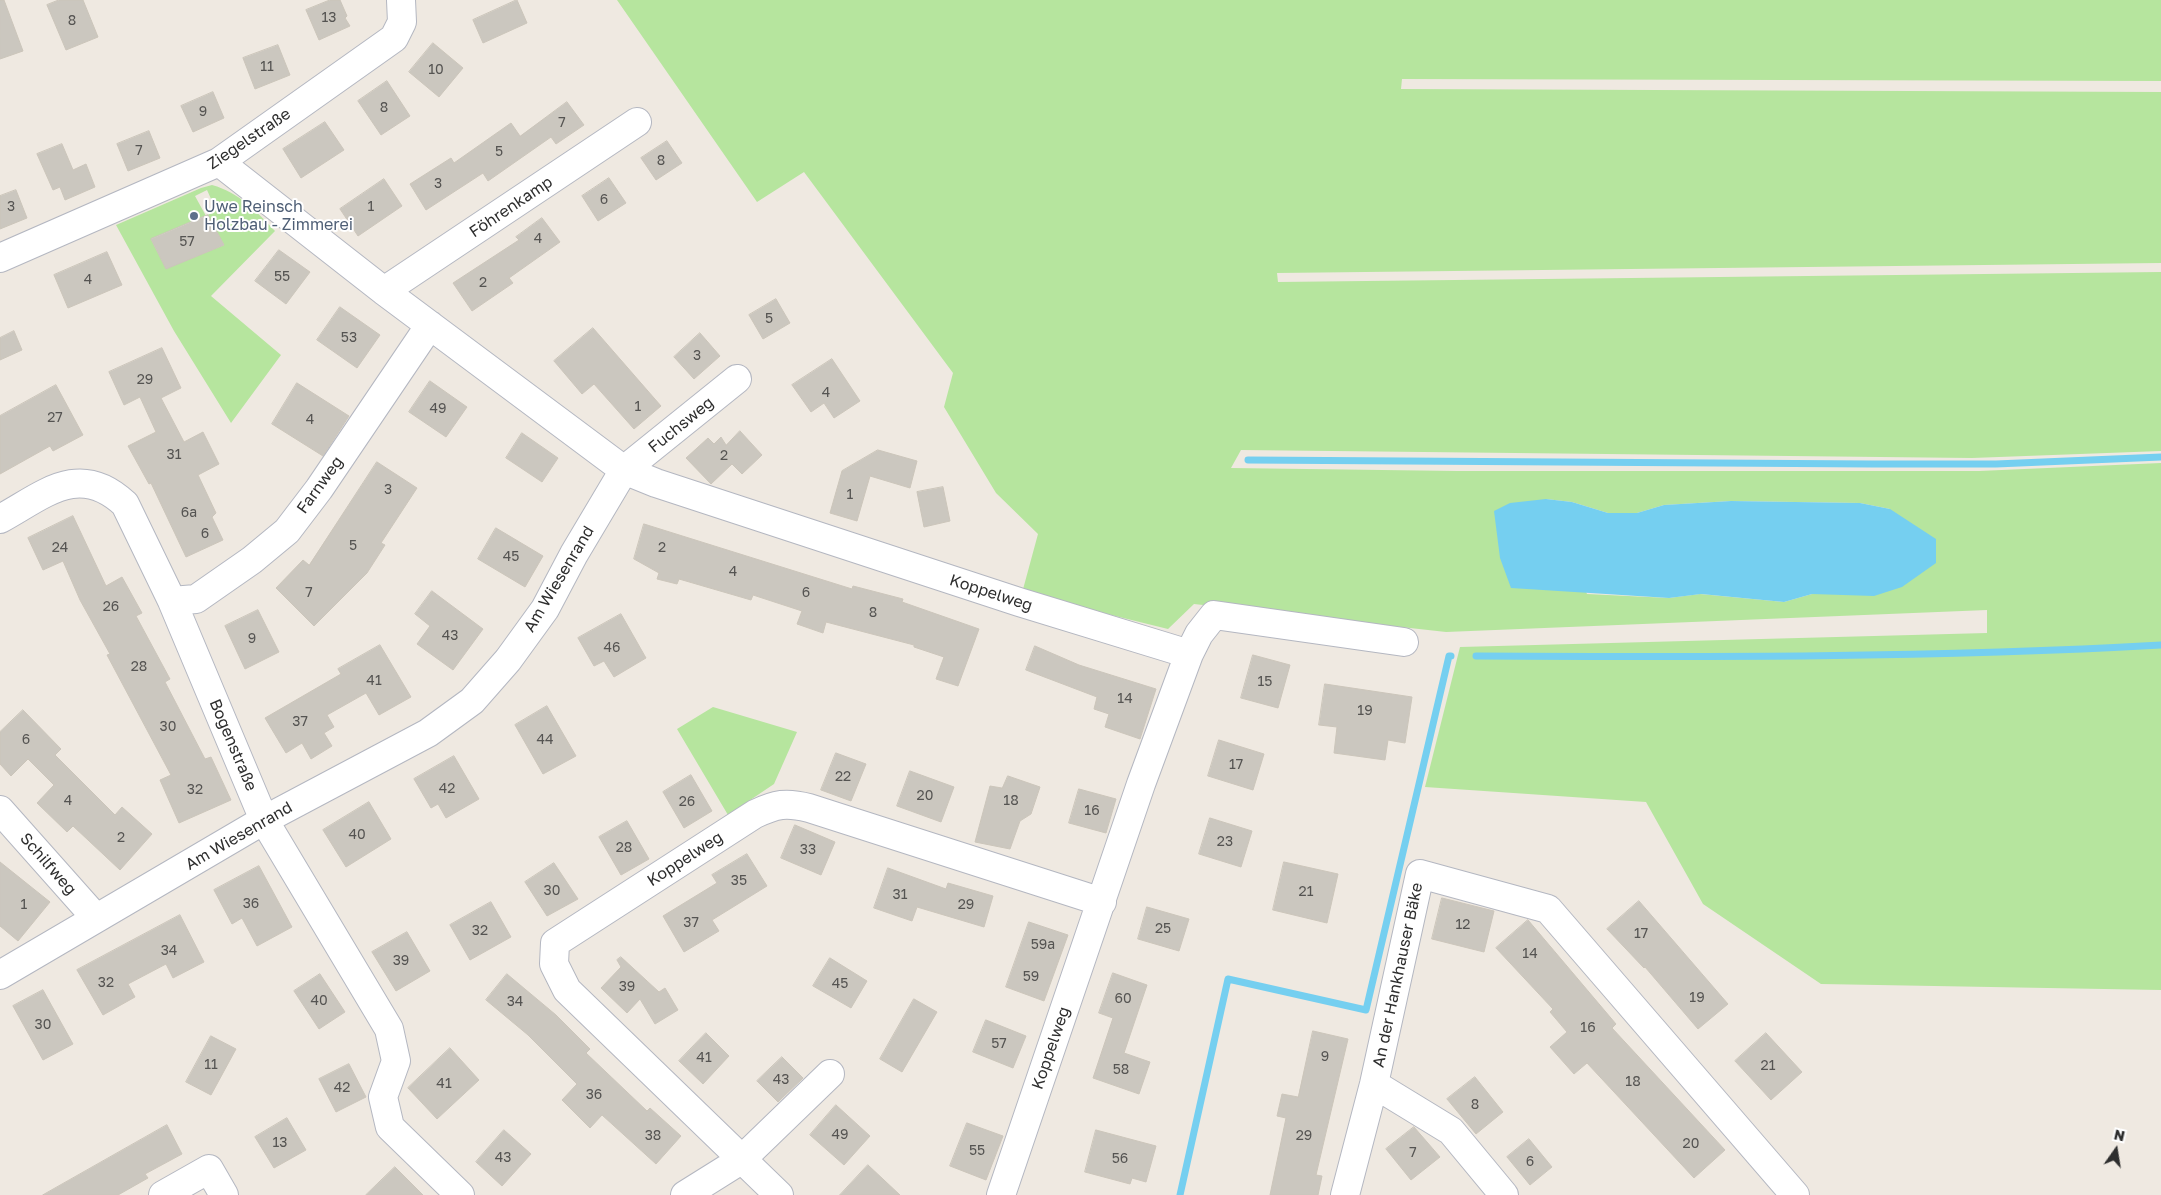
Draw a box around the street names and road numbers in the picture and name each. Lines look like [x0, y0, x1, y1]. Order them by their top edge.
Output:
street label: Ziegelstraße [204, 104, 294, 174]
street label: Föhrenkamp [466, 172, 556, 242]
street label: Fuchsweg [645, 393, 717, 457]
street label: Farnweg [293, 453, 347, 517]
street label: Am Wiesenrand [520, 523, 598, 635]
street label: Koppelweg [947, 571, 1035, 615]
street label: Bogenstraße [205, 696, 261, 794]
street label: Am Wiesenrand [182, 798, 296, 874]
street label: Koppelweg [644, 827, 726, 891]
street label: Schilfweg [16, 829, 80, 899]
street label: An der Hankhauser Bäke [1369, 881, 1427, 1069]
street label: Koppelweg [1028, 1004, 1074, 1092]

